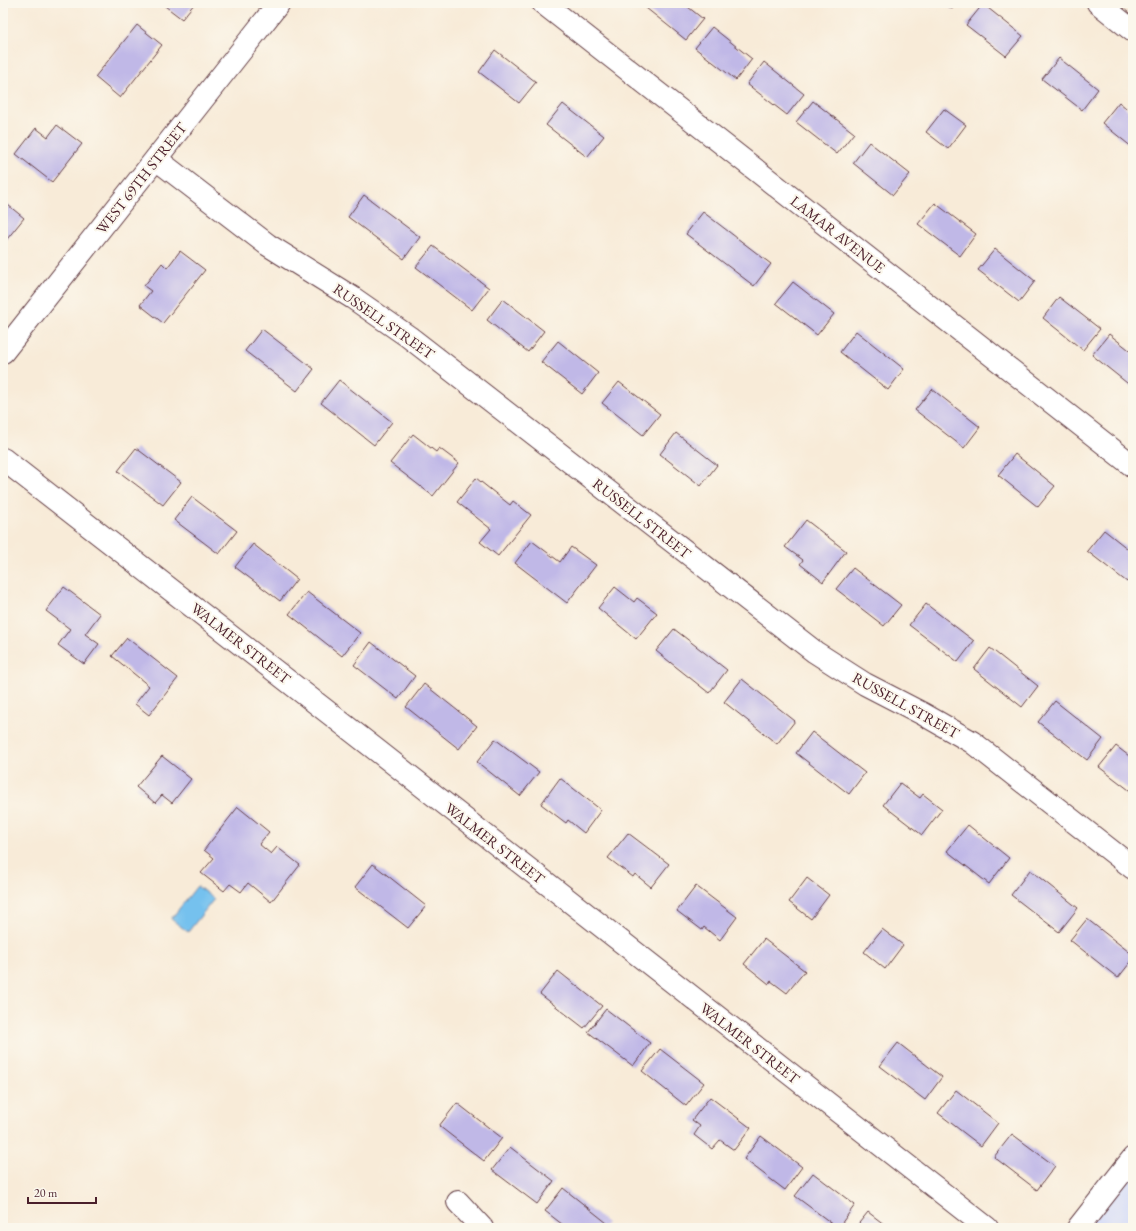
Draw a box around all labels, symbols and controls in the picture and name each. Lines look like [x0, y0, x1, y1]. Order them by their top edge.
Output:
street label: WEST 69TH STREET [91, 118, 191, 238]
street label: LAMAR AVENUE [787, 191, 890, 277]
street label: RUSSELL STREET [330, 279, 439, 364]
street label: RUSSELL STREET [589, 474, 696, 563]
street label: WALMER STREET [187, 598, 295, 688]
street label: RUSSELL STREET [849, 668, 964, 743]
street label: WALMER STREET [441, 798, 549, 888]
street label: WALMER STREET [696, 998, 804, 1088]
scale bar [28, 1179, 96, 1205]
text: 20 m [34, 1185, 58, 1201]

